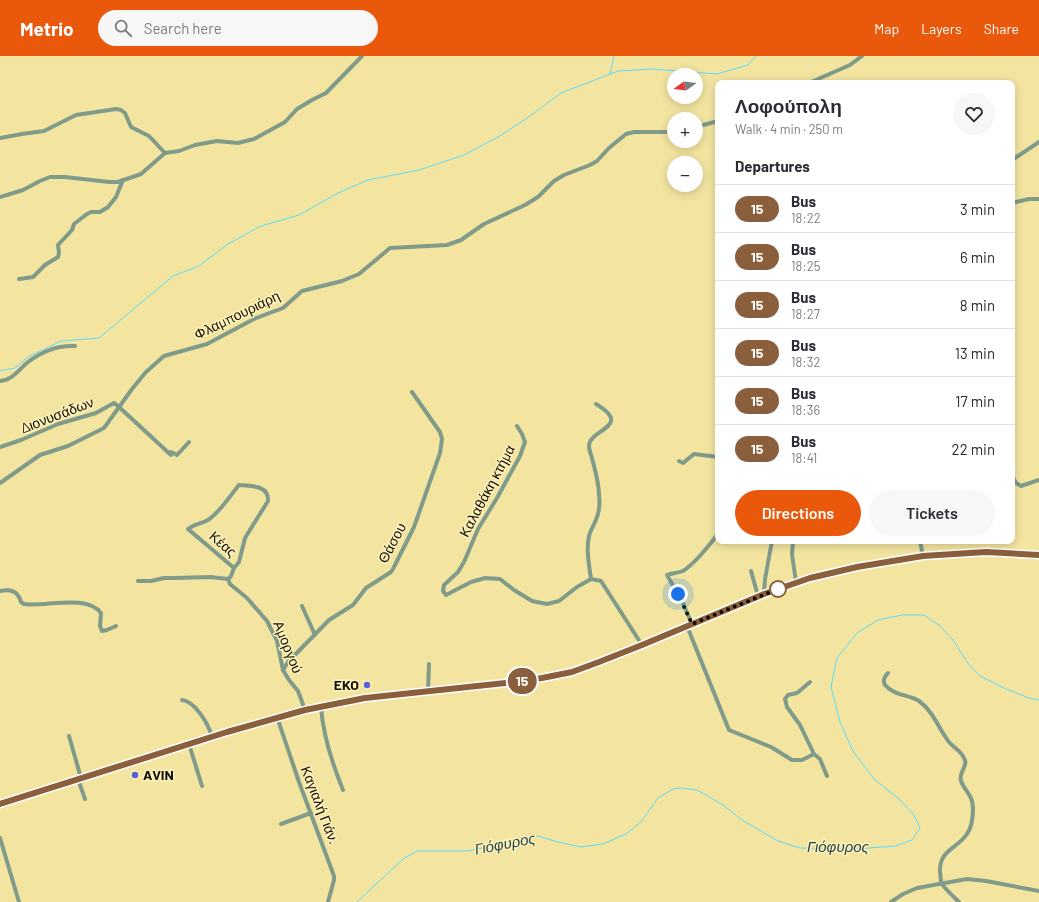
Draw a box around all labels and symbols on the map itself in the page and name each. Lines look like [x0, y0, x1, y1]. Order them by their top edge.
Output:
north arrow [667, 68, 703, 104]
street label: Φλαμπουριάρη [191, 287, 282, 343]
street label: Διονυσάδων [18, 393, 96, 436]
street label: Καλαθάκη κτήμα [455, 442, 518, 540]
street label: Θάσου [374, 520, 409, 566]
street label: Κέας [206, 527, 241, 560]
unlabelled marker [769, 580, 787, 598]
your location [668, 584, 688, 604]
street label: Αμοργού [270, 618, 307, 676]
line badge: 15 [504, 668, 540, 694]
place label: EKO [334, 676, 359, 693]
marker: EKO [362, 680, 372, 690]
street label: Καγιαλή Γιάν. [298, 763, 343, 846]
place label: AVIN [143, 766, 174, 783]
marker: AVIN [130, 770, 140, 780]
water label: Γιόφυρος [473, 828, 538, 858]
water label: Γιόφυρος [807, 837, 870, 855]

